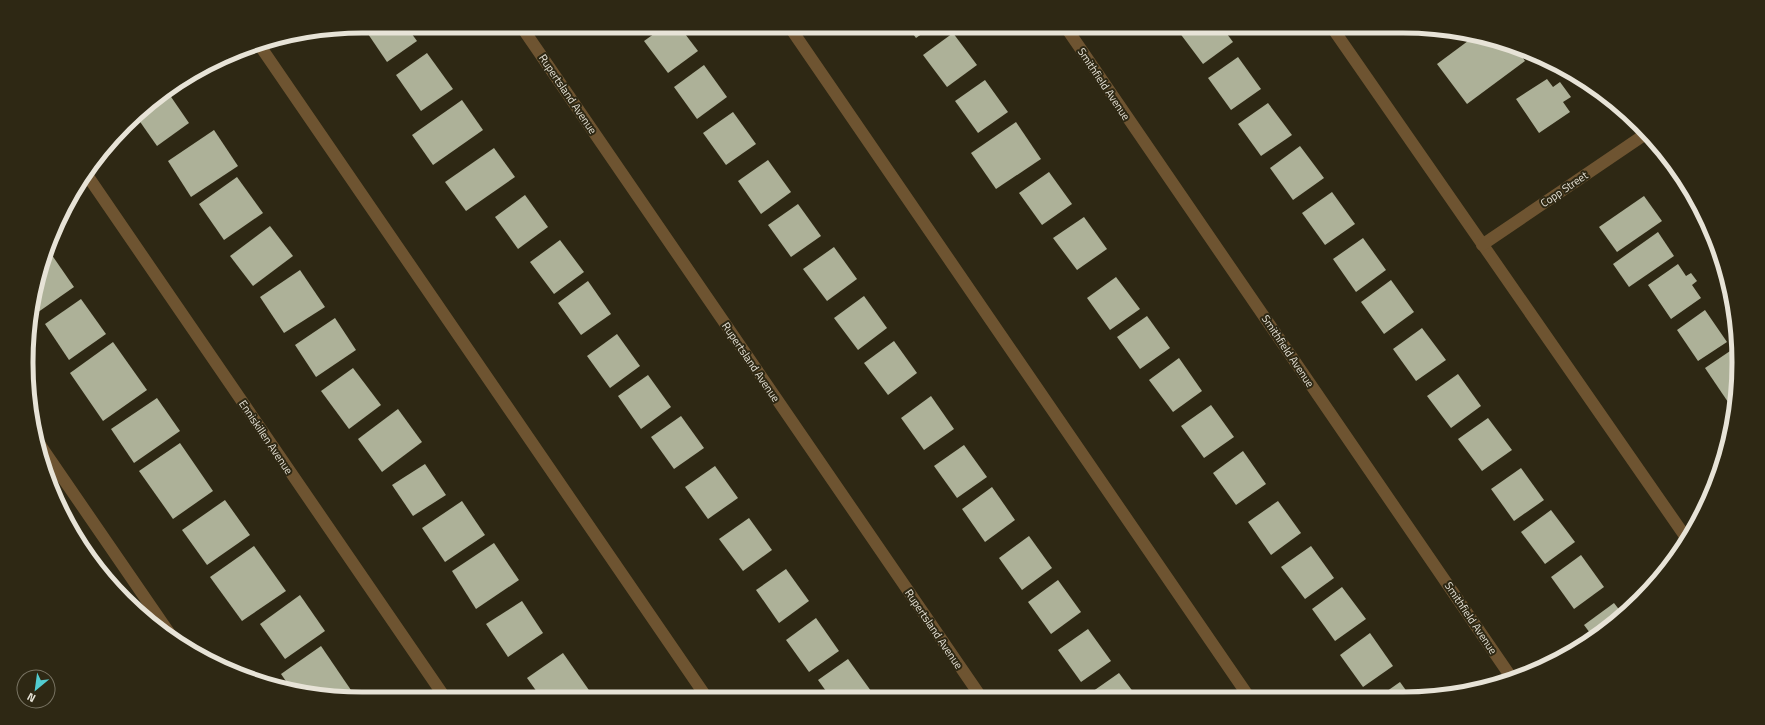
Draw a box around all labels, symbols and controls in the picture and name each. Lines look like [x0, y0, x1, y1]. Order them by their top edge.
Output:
street label: Smithfield Avenue [1074, 45, 1134, 124]
street label: Rupertsland Avenue [535, 51, 601, 138]
street label: Copp Street [1537, 167, 1591, 211]
street label: Smithfield Avenue [1258, 312, 1318, 391]
street label: Rupertsland Avenue [718, 319, 784, 406]
street label: Enniskillen Avenue [235, 397, 297, 478]
street label: Smithfield Avenue [1441, 579, 1501, 658]
street label: Rupertsland Avenue [901, 586, 967, 673]
north arrow [16, 669, 56, 709]
text: N [24, 689, 38, 707]

